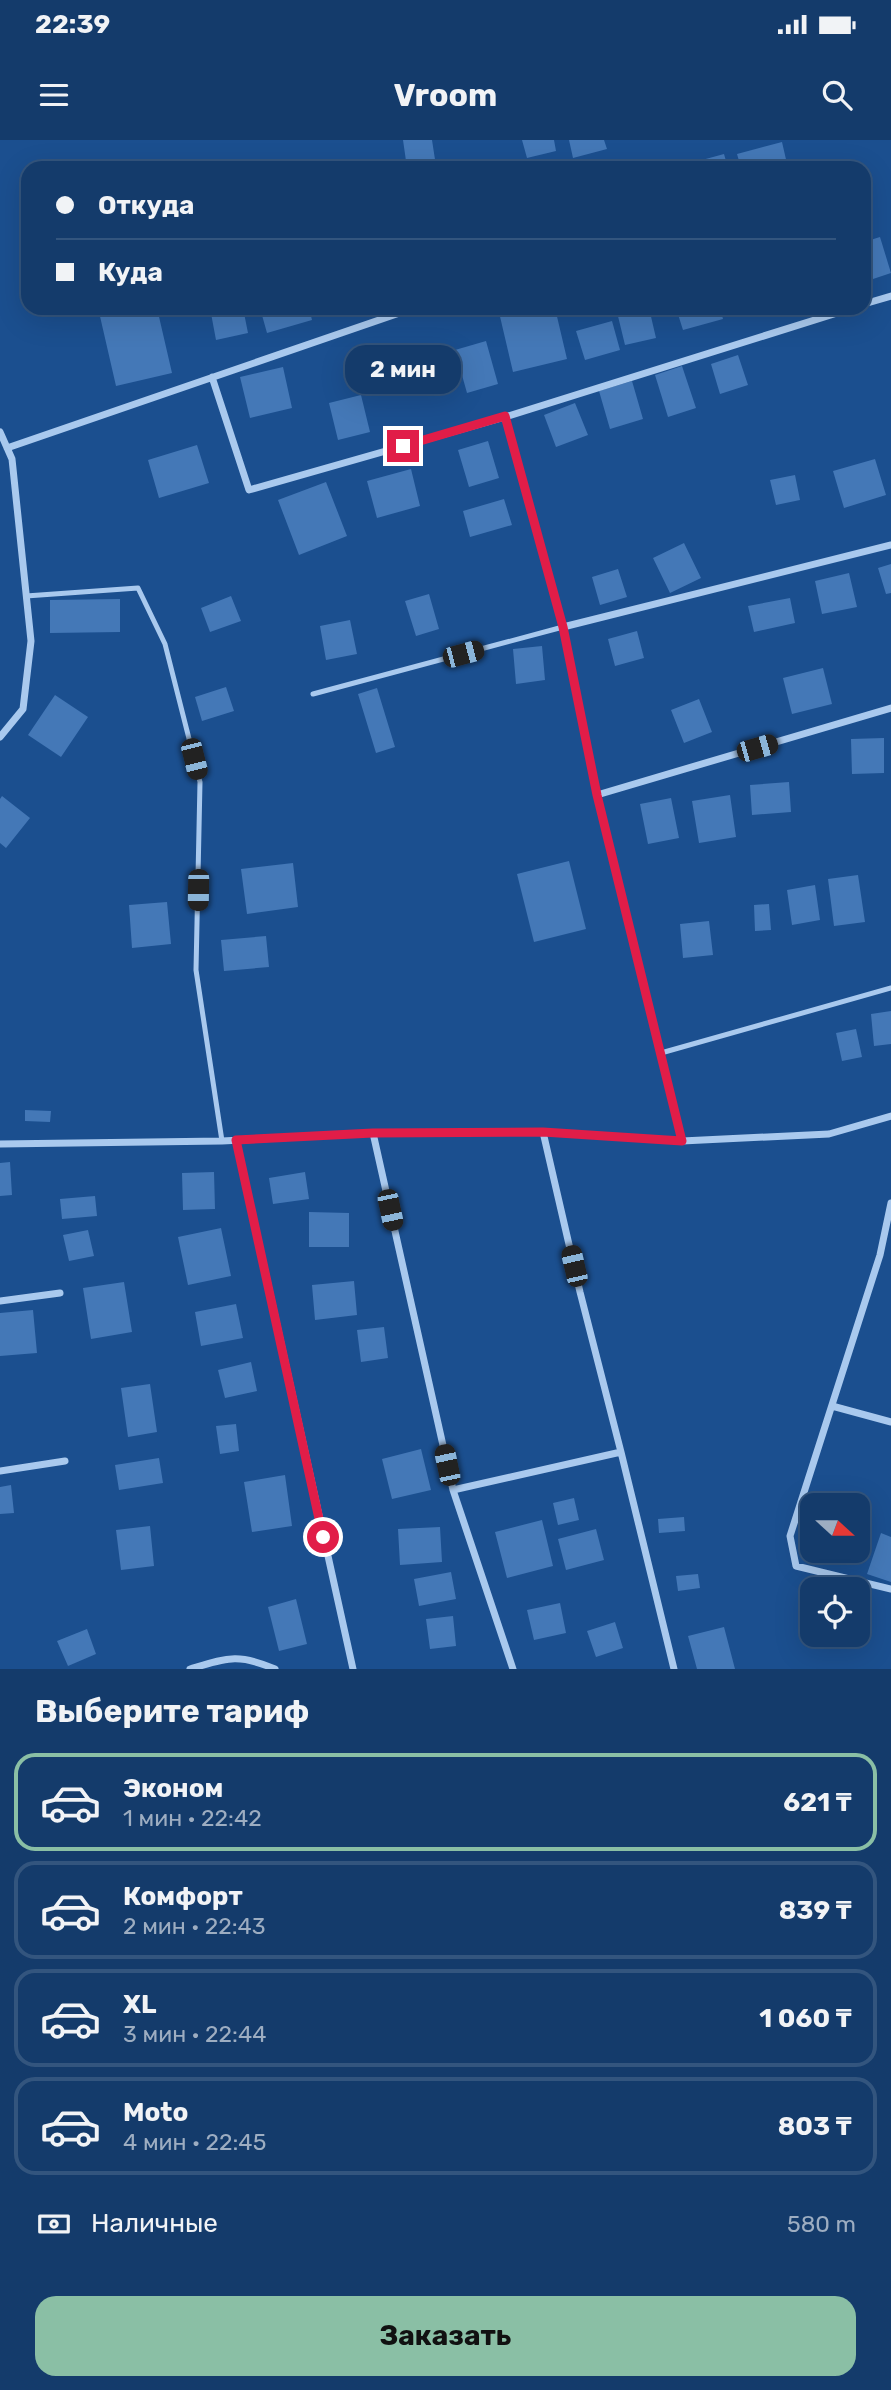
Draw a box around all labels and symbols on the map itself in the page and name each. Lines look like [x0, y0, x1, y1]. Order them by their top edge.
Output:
callout: 2 мин [345, 344, 461, 394]
route end [387, 430, 419, 462]
car [440, 638, 487, 670]
car [734, 732, 781, 764]
car [179, 736, 210, 782]
car [188, 869, 209, 911]
car [376, 1187, 405, 1233]
car [560, 1243, 589, 1289]
car [433, 1442, 462, 1488]
north arrow [800, 1493, 870, 1563]
route start [307, 1521, 339, 1553]

